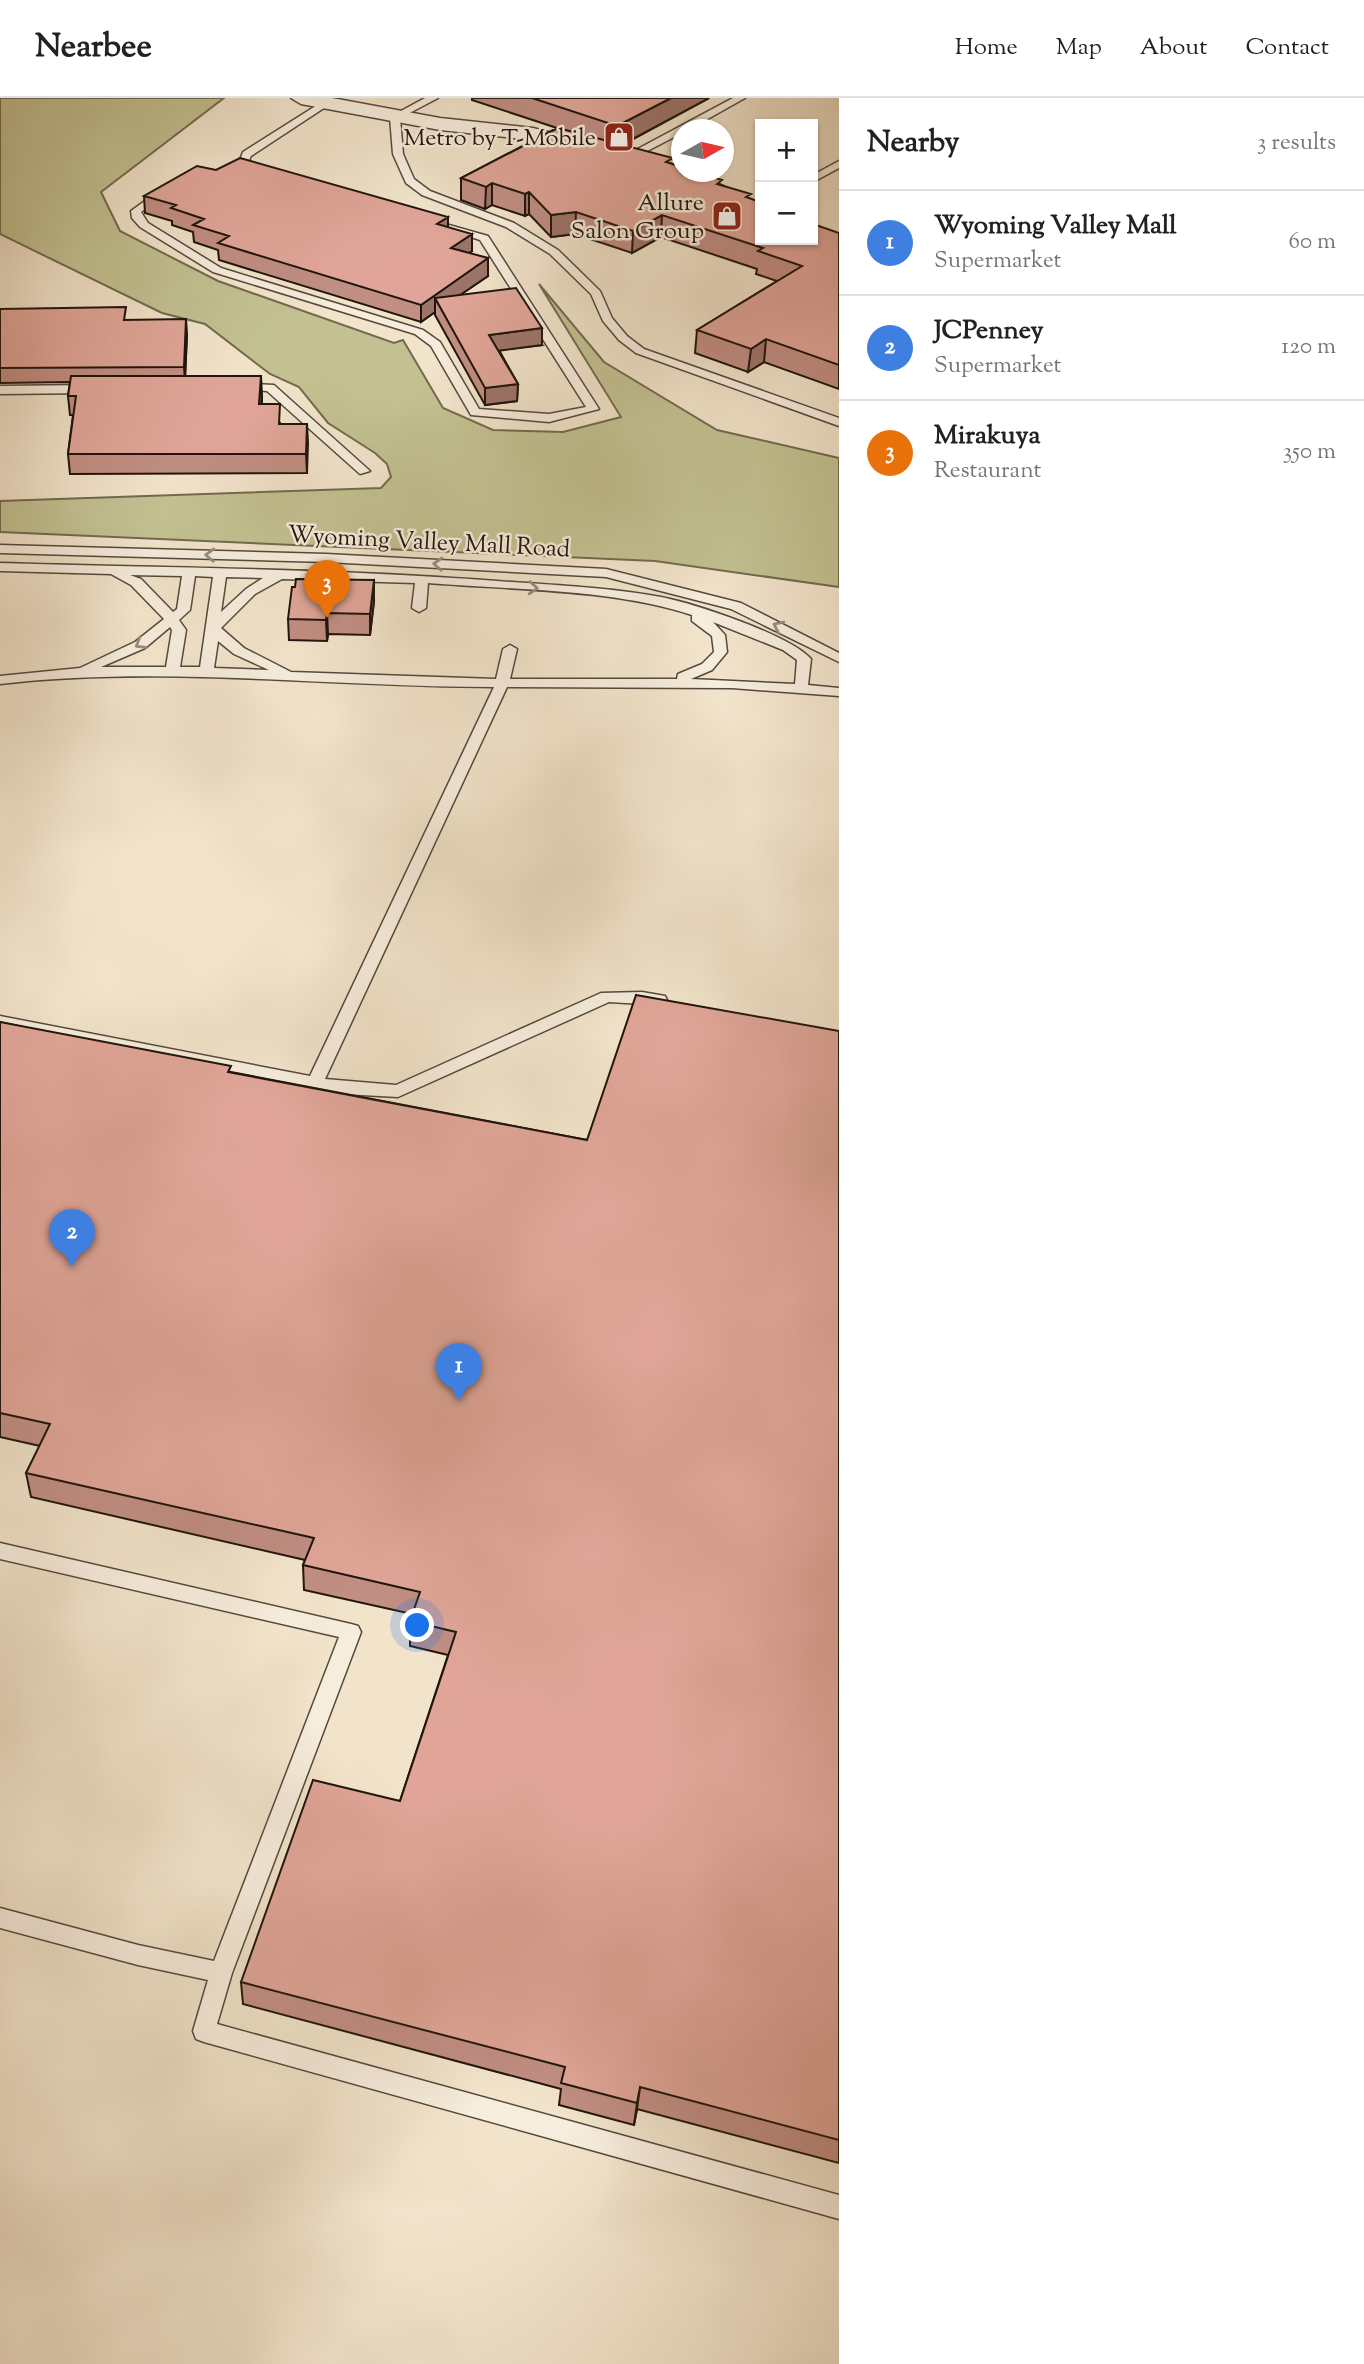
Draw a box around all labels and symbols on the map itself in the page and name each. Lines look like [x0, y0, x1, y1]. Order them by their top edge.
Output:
north arrow [671, 119, 734, 182]
shop icon: Metro by T-Mobile [602, 120, 636, 154]
place label: Metro by T-Mobile [404, 122, 596, 156]
place label: Allure Salon Group [571, 187, 704, 249]
shop icon: Allure Salon Group [710, 199, 744, 233]
street label: Wyoming Valley Mall Road [287, 519, 571, 567]
one-way arrow [205, 547, 215, 563]
one-way arrow [432, 556, 443, 571]
pin: 3 [304, 560, 350, 618]
one-way arrow [528, 580, 539, 595]
one-way arrow [773, 621, 786, 635]
one-way arrow [134, 636, 147, 649]
pin: 2 [49, 1209, 95, 1267]
pin: 1 [436, 1343, 482, 1401]
your location [400, 1608, 434, 1642]

